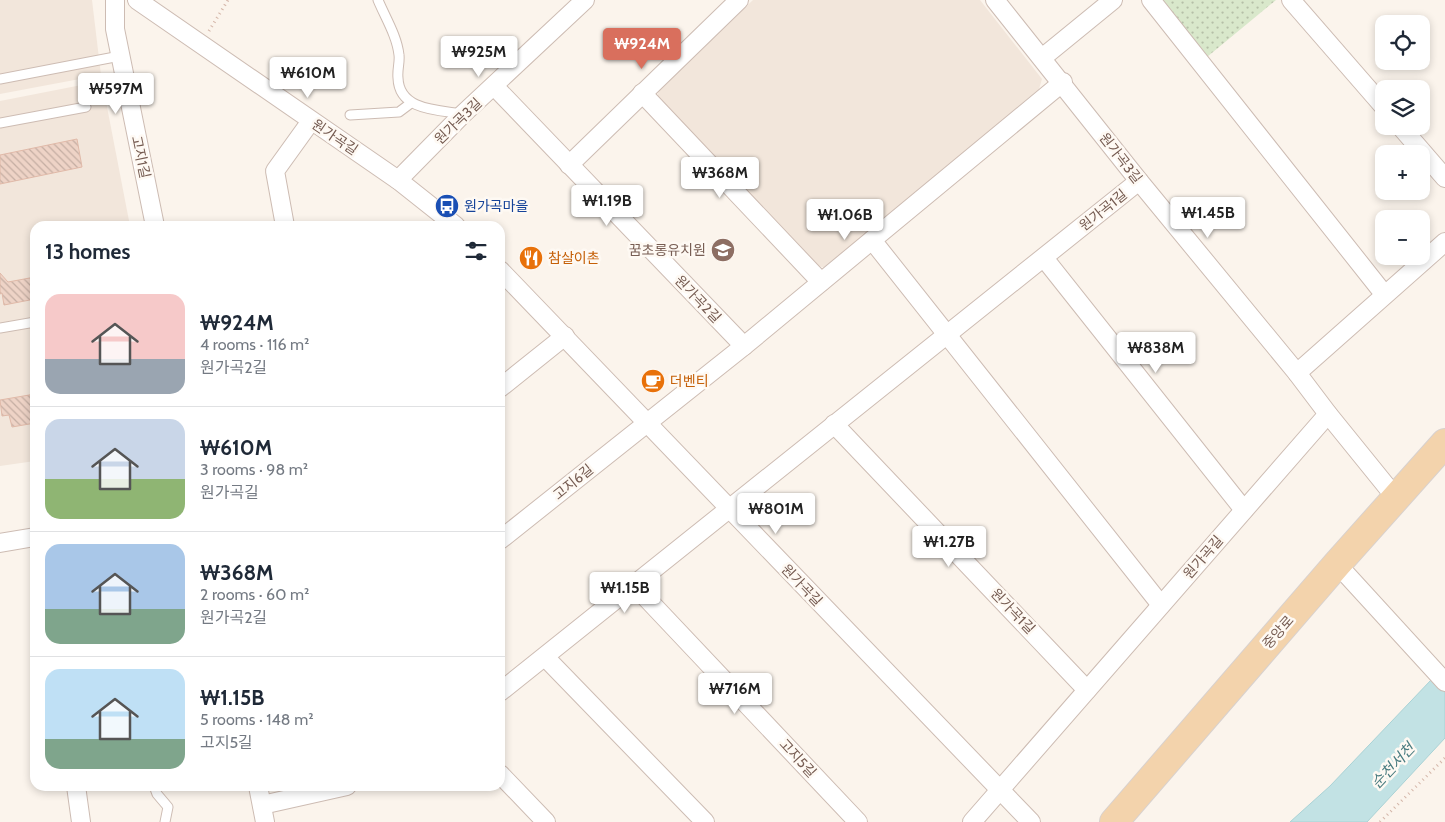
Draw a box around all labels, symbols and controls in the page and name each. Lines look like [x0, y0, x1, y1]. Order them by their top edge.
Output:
map controls [1375, 15, 1430, 265]
button: locate [1375, 15, 1430, 70]
pin: ₩924M [607, 28, 677, 70]
text: ₩924M [614, 34, 670, 53]
pin: ₩925M [444, 36, 514, 78]
text: ₩925M [452, 42, 506, 61]
pin: ₩610M [273, 56, 343, 99]
text: ₩610M [281, 63, 336, 82]
pin: ₩597M [81, 72, 151, 115]
text: ₩597M [89, 79, 143, 98]
button: layers [1375, 80, 1430, 135]
street label: 원가곡3길 [430, 94, 486, 148]
street label: 원가곡길 [309, 115, 361, 159]
street label: 원가곡3길 [1096, 129, 1146, 187]
street label: 고지1길 [128, 134, 154, 180]
button: + [1375, 145, 1430, 200]
pin: ₩368M [685, 156, 755, 199]
text: ₩368M [692, 163, 748, 182]
pin: ₩1.19B [566, 184, 648, 227]
street label: 원가곡1길 [1076, 185, 1130, 235]
text: ₩1.19B [582, 191, 632, 210]
bus stop icon: 원가곡마을 [434, 193, 460, 219]
pin: ₩1.45B [1167, 196, 1249, 239]
place label: 원가곡마을 [464, 197, 529, 215]
pin: ₩1.06B [804, 198, 886, 241]
text: ₩1.45B [1181, 203, 1235, 222]
text: ₩1.06B [817, 205, 873, 224]
button: − [1375, 210, 1430, 265]
icon: filters [462, 237, 490, 265]
school or university icon: 꿈초롱유치원 [710, 237, 736, 263]
text: 13 homes [45, 239, 130, 264]
place label: 꿈초롱유치원 [629, 241, 706, 259]
restaurant icon: 참살이촌 [518, 245, 544, 271]
place label: 참살이촌 [548, 249, 600, 267]
street label: 원가곡2길 [671, 272, 725, 326]
text: ₩924M [200, 310, 274, 335]
icon: home [85, 314, 145, 374]
pin: ₩838M [1121, 332, 1191, 374]
text: 4 rooms · 116 m² [200, 335, 309, 354]
text: ₩838M [1128, 338, 1184, 357]
text: 원가곡2길 [200, 358, 267, 377]
cafe icon: 더벤티 [640, 368, 666, 394]
place label: 더벤티 [670, 372, 709, 390]
text: ₩610M [200, 435, 272, 460]
icon: home [85, 439, 145, 499]
text: 3 rooms · 98 m² [200, 460, 308, 479]
street label: 고지6길 [549, 460, 597, 504]
text: 원가곡길 [200, 483, 259, 502]
pin: ₩801M [741, 492, 811, 535]
text: ₩801M [748, 499, 804, 518]
pin: ₩1.27B [908, 526, 990, 568]
text: ₩1.27B [923, 532, 975, 551]
street label: 원가곡길 [1179, 532, 1227, 582]
text: ₩368M [200, 560, 274, 585]
street label: 원가곡길 [778, 560, 826, 610]
icon: home [85, 564, 145, 624]
pin: ₩1.15B [584, 572, 666, 614]
text: ₩1.15B [600, 578, 650, 597]
text: 2 rooms · 60 m² [200, 585, 309, 604]
street label: 원가곡1길 [987, 585, 1039, 637]
text: 원가곡2길 [200, 608, 267, 627]
street label: 중앙로 [1259, 611, 1298, 652]
pin: ₩716M [700, 672, 770, 715]
text: ₩716M [709, 679, 761, 698]
text: ₩1.15B [200, 685, 265, 710]
icon: home [85, 689, 145, 749]
text: 5 rooms · 148 m² [200, 710, 313, 729]
text: 고지5길 [200, 733, 253, 752]
street label: 고지5길 [776, 735, 820, 781]
water label: 순천서천 [1368, 738, 1420, 792]

